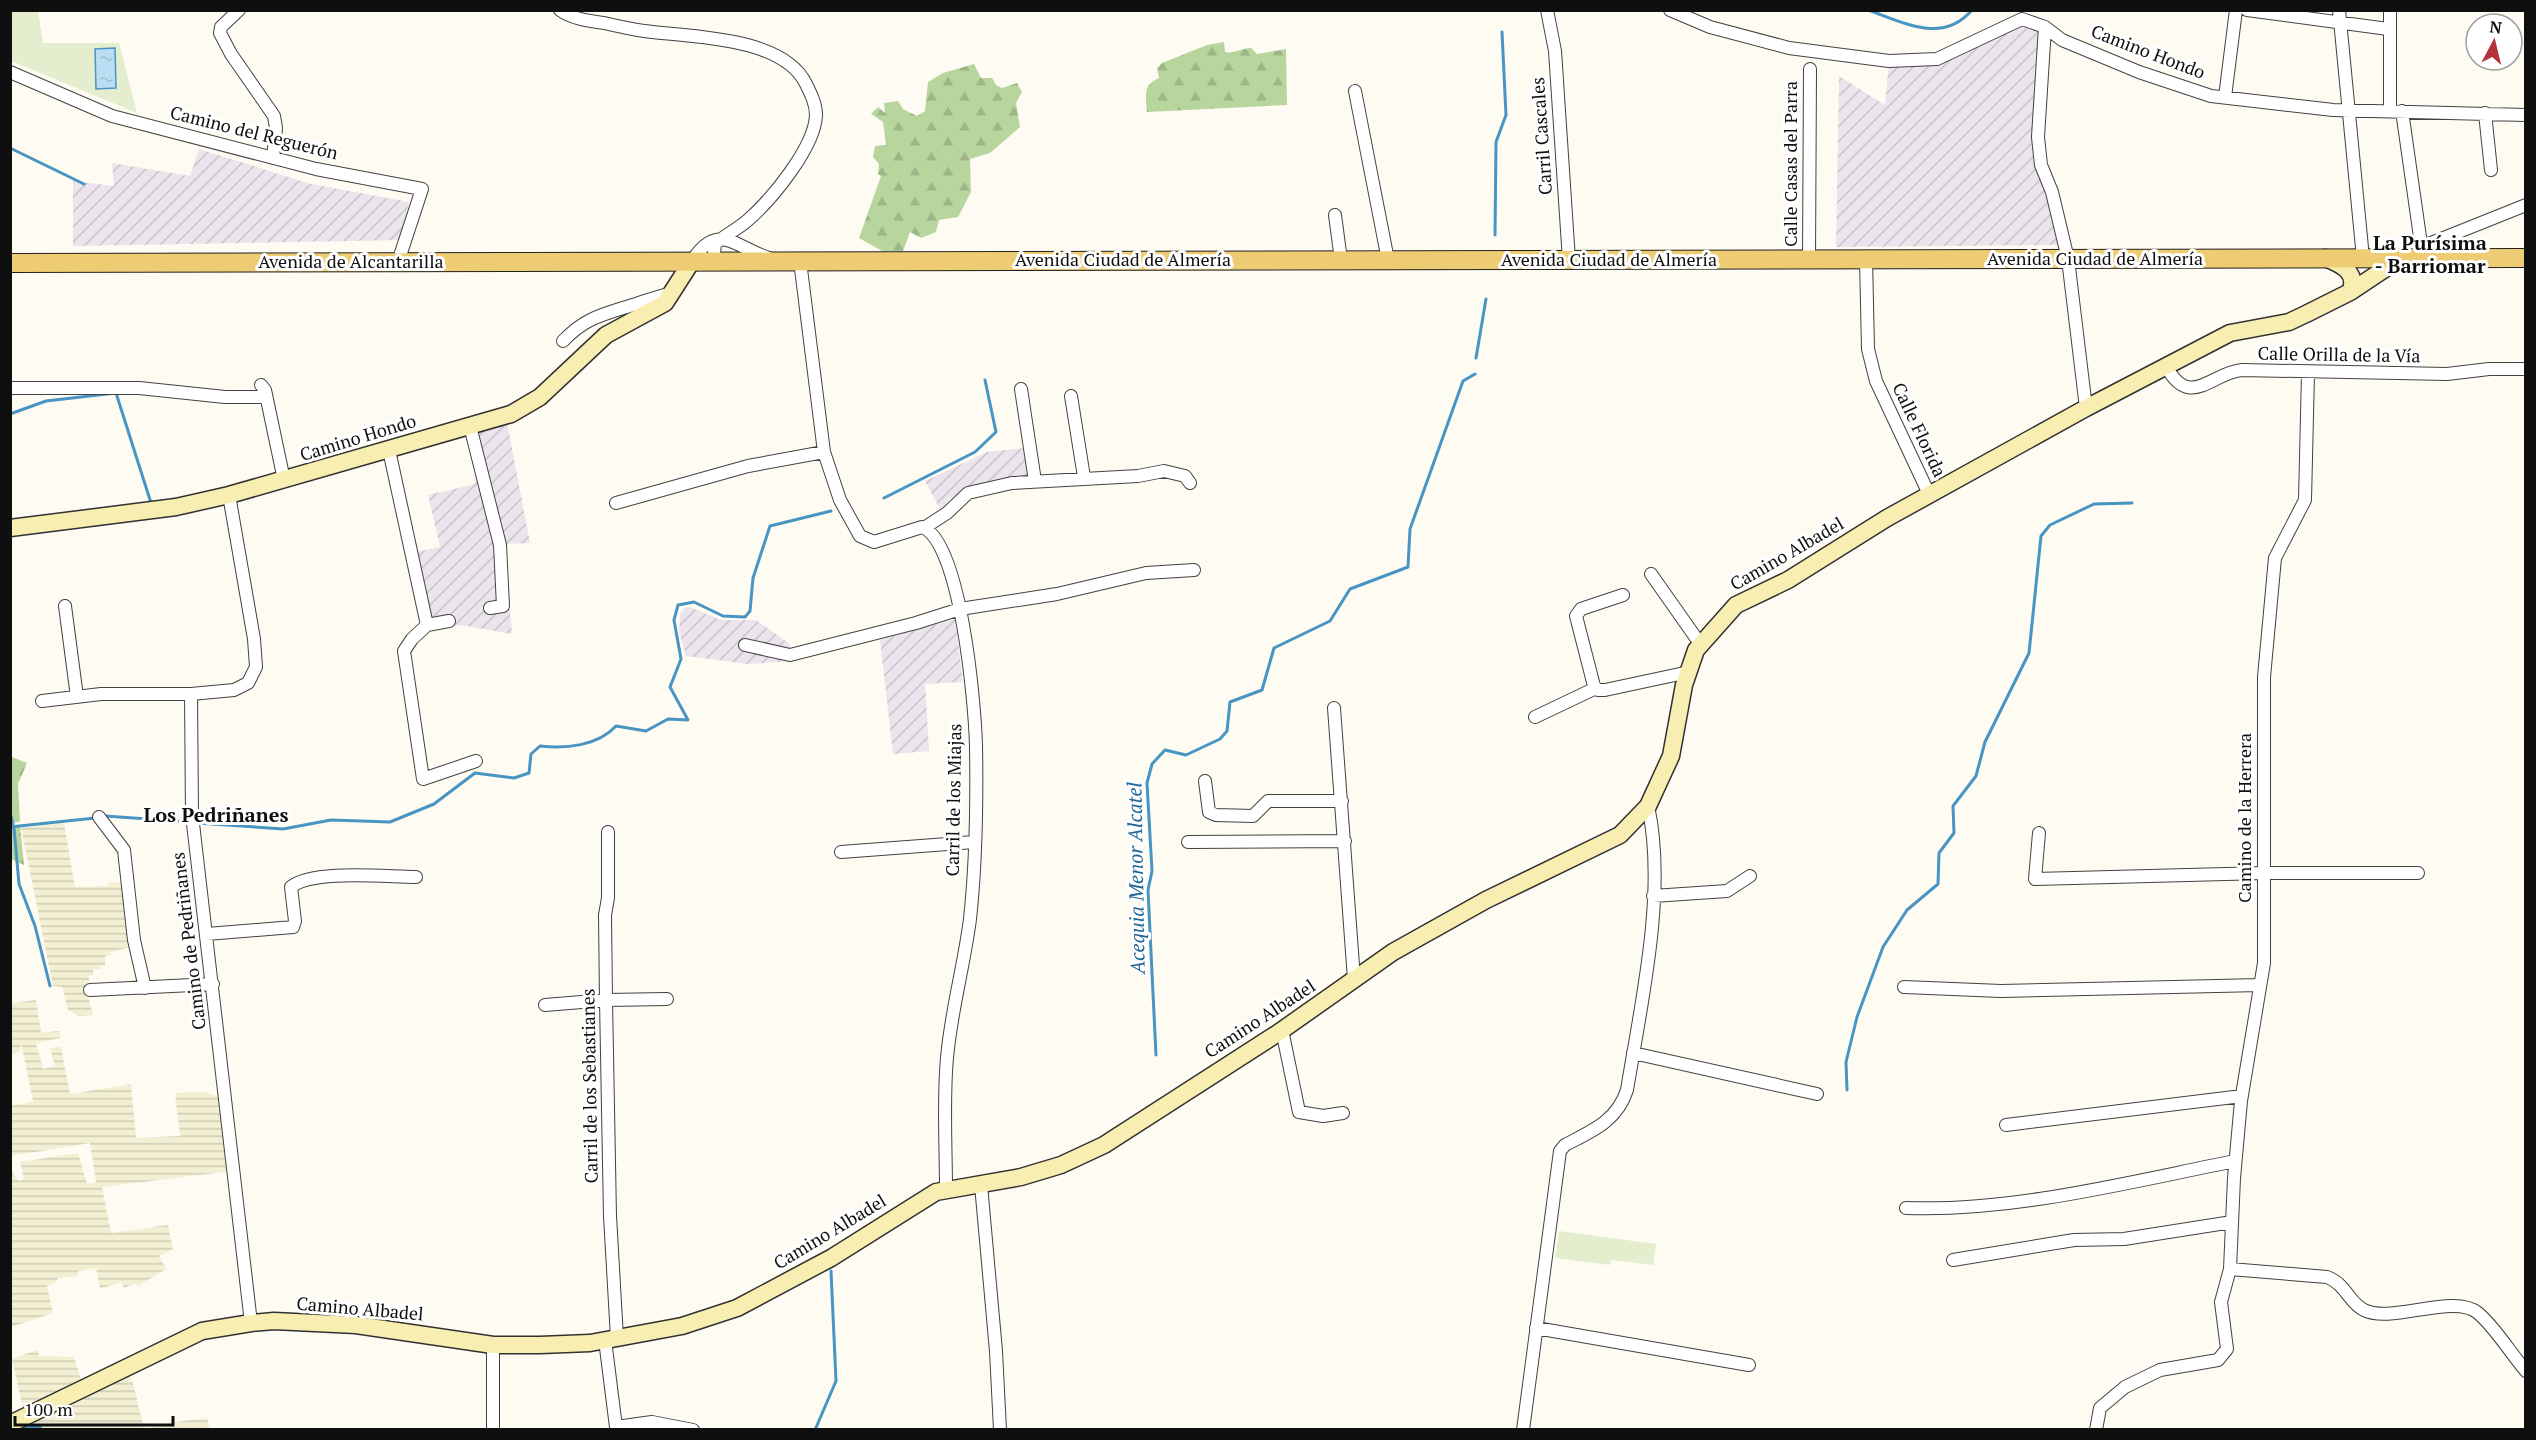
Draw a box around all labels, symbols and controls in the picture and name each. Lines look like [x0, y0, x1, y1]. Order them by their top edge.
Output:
north arrow [2464, 12, 2524, 72]
text: N [2488, 15, 2503, 39]
street label: Camino Hondo [2088, 18, 2209, 84]
street label: Carril Cascales [1525, 76, 1557, 196]
street label: Calle Casas del Parra [1778, 81, 1802, 247]
street label: Camino del Reguerón [168, 100, 341, 165]
district label: La Purísima - Barriomar [2373, 229, 2487, 279]
street label: Avenida Ciudad de Almería [1987, 246, 2203, 270]
street label: Avenida Ciudad de Almería [1015, 247, 1231, 271]
street label: Avenida Ciudad de Almería [1501, 247, 1717, 271]
street label: Avenida de Alcantarilla [258, 249, 444, 273]
street label: Calle Orilla de la Vía [2257, 341, 2421, 367]
street label: Calle Florida [1888, 378, 1952, 481]
street label: Camino Hondo [297, 408, 419, 466]
street label: Camino Albadel [1725, 511, 1848, 595]
street label: Carril de los Miajas [940, 723, 966, 877]
street label: Camino de la Herrera [2232, 733, 2256, 903]
water label: Acequia Menor Alcatel [1120, 781, 1151, 975]
district label: Los Pedriñanes [144, 801, 288, 828]
street label: Camino de Pedriñanes [165, 851, 211, 1031]
street label: Camino Albadel [1200, 973, 1319, 1063]
street label: Carril de los Sebastianes [575, 988, 603, 1184]
street label: Camino Albadel [769, 1188, 890, 1274]
street label: Camino Albadel [296, 1290, 425, 1326]
scale bar [15, 1389, 172, 1427]
text: 100 m [24, 1397, 73, 1421]

